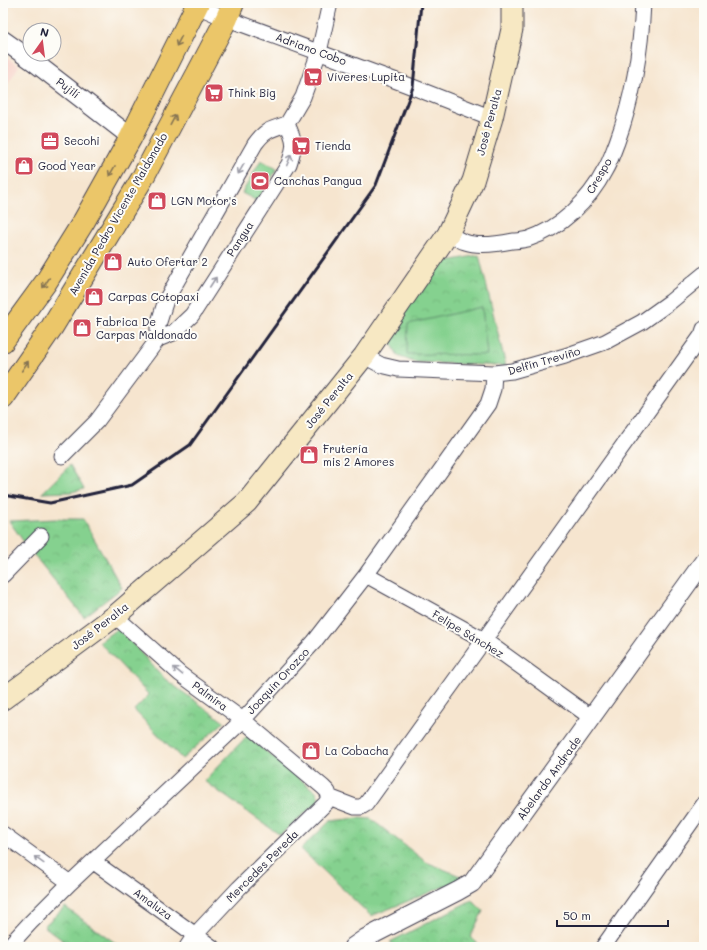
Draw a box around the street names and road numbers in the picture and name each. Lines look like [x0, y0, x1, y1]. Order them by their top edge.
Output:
street label: Adriano Cobo [274, 29, 349, 68]
street label: Pujilí [53, 74, 83, 102]
street label: José Peralta [472, 87, 505, 157]
street label: Avenida Pedro Vicente Maldonado [65, 129, 171, 298]
street label: Crespo [582, 155, 615, 196]
street label: Pangua [223, 218, 257, 259]
street label: Delfín Treviño [506, 343, 582, 378]
street label: José Peralta [301, 368, 356, 431]
street label: José Peralta [68, 598, 131, 653]
street label: Felipe Sánchez [430, 606, 507, 661]
street label: Joaquín Orozco [243, 644, 313, 717]
street label: Palmira [189, 677, 231, 714]
street label: Abelardo Andrade [513, 733, 584, 823]
street label: Mercedes Pereda [222, 826, 301, 905]
street label: Amaluza [131, 884, 176, 923]

